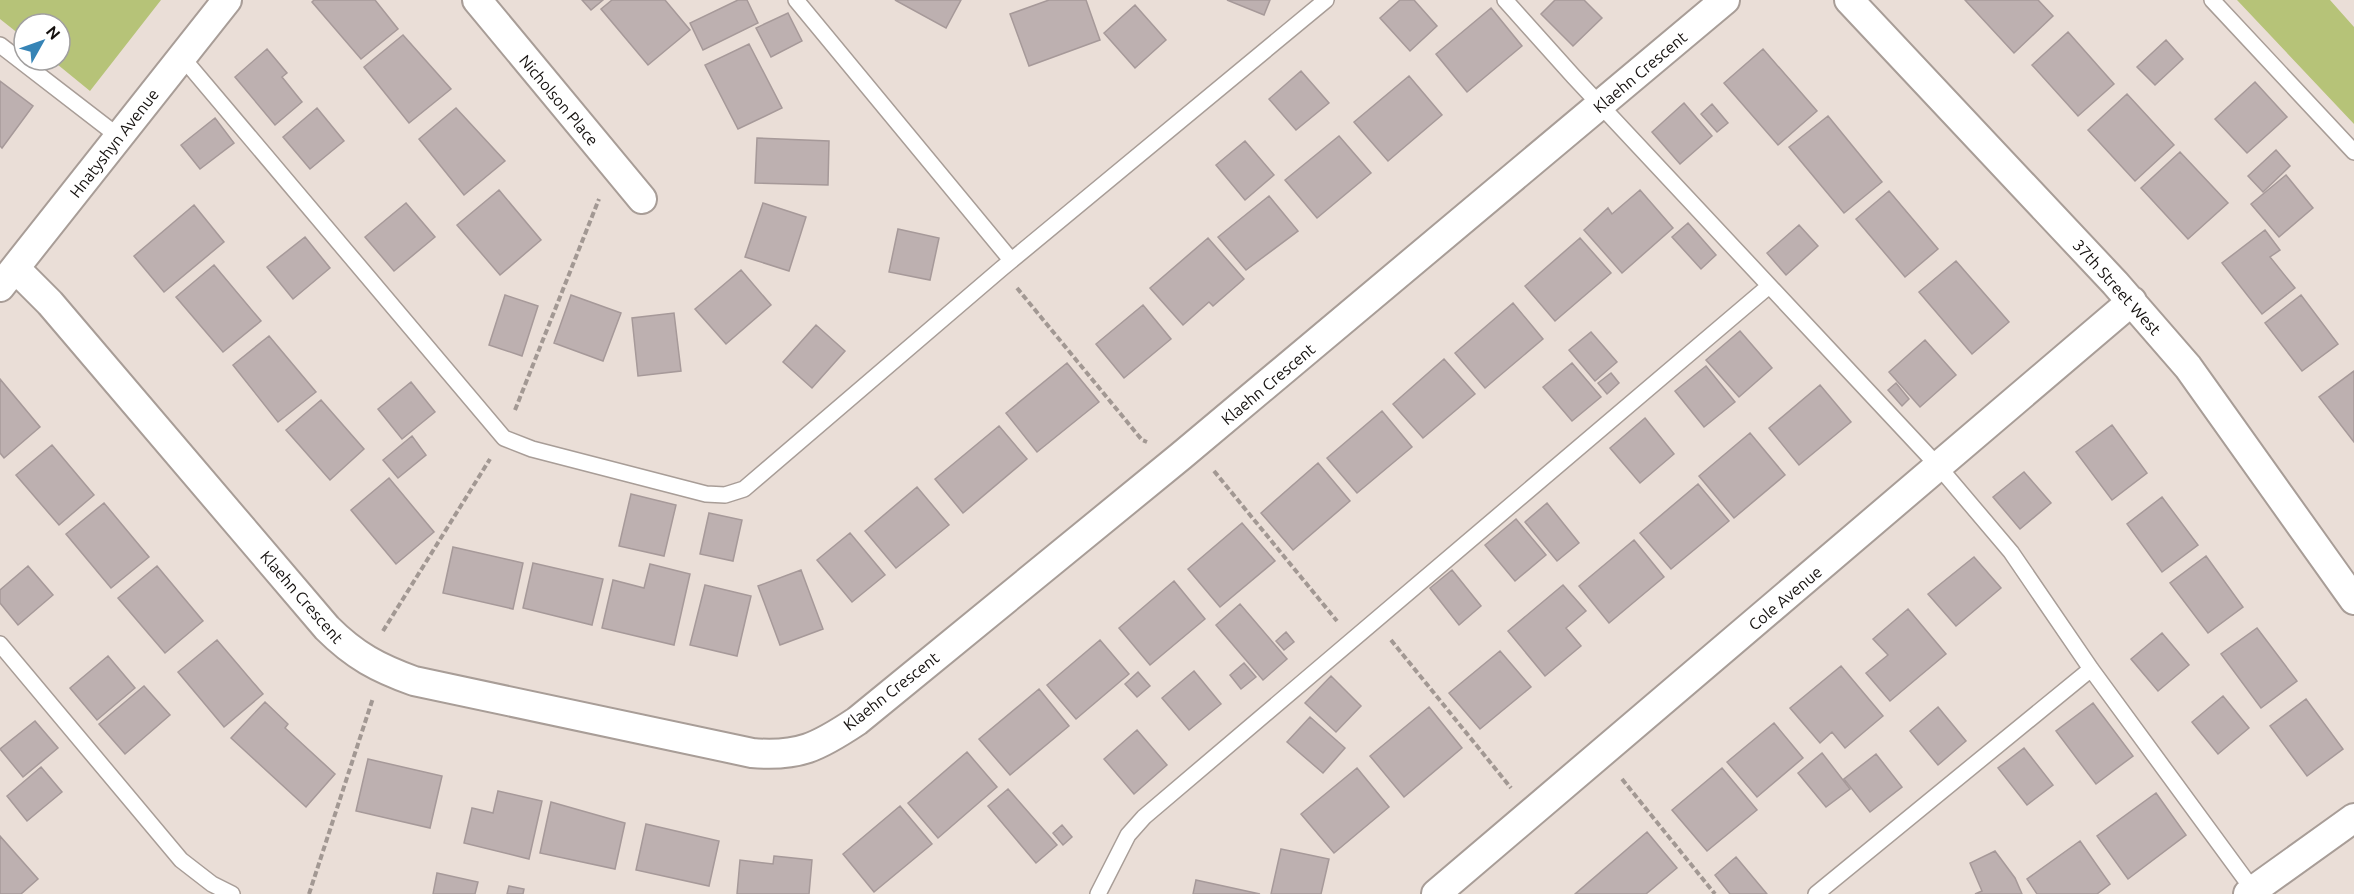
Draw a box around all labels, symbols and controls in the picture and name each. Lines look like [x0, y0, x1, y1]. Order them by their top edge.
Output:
north arrow [12, 12, 72, 72]
text: N [43, 22, 64, 43]
street label: Klaehn Crescent [1590, 27, 1691, 116]
street label: Nicholson Place [516, 51, 602, 149]
street label: Hnatyshyn Avenue [66, 85, 162, 201]
street label: 37th Street West [2069, 236, 2165, 339]
street label: Klaehn Crescent [1218, 339, 1319, 428]
street label: Klaehn Crescent [257, 547, 347, 647]
street label: Cole Avenue [1745, 562, 1825, 634]
street label: Klaehn Crescent [840, 648, 943, 734]

